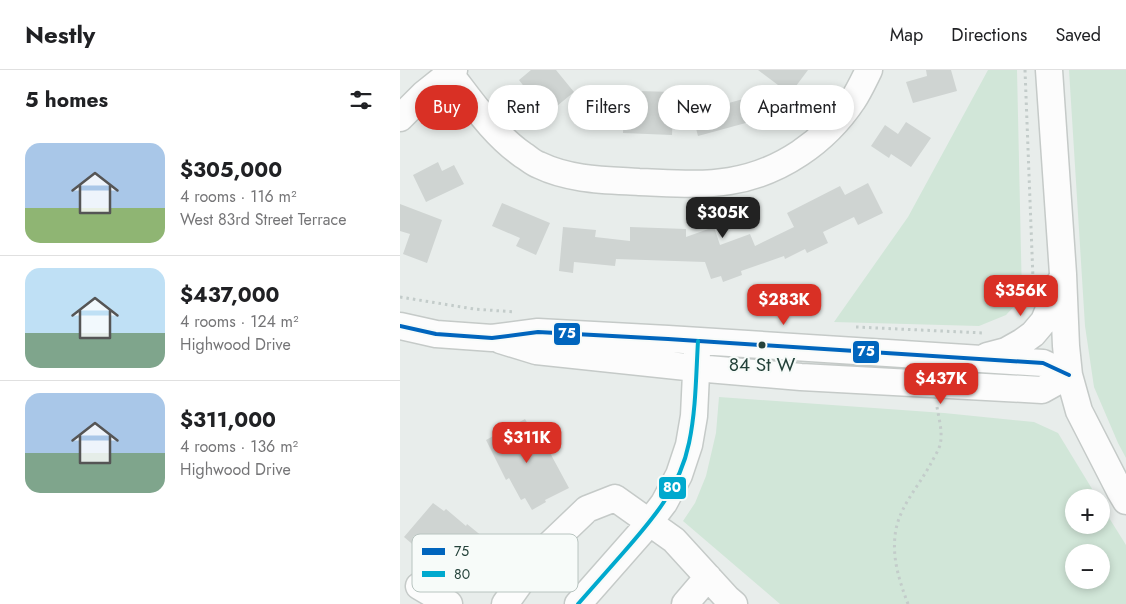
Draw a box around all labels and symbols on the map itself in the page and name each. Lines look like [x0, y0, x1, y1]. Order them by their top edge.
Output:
pin: $305K [688, 196, 758, 239]
pin: $356K [986, 274, 1056, 317]
pin: $283K [749, 284, 819, 326]
line badge: 75 [553, 322, 581, 346]
text: 75 [558, 323, 576, 343]
marker: 84 St W [757, 340, 767, 350]
line badge: 75 [852, 340, 880, 364]
text: 75 [857, 341, 875, 361]
place label: 84 St W [729, 351, 796, 378]
pin: $437K [906, 362, 976, 405]
pin: $311K [492, 422, 562, 464]
line badge: 80 [658, 476, 687, 500]
text: 80 [663, 477, 681, 497]
legend [412, 534, 578, 592]
text: 75 [454, 541, 469, 561]
text: 80 [454, 564, 470, 584]

